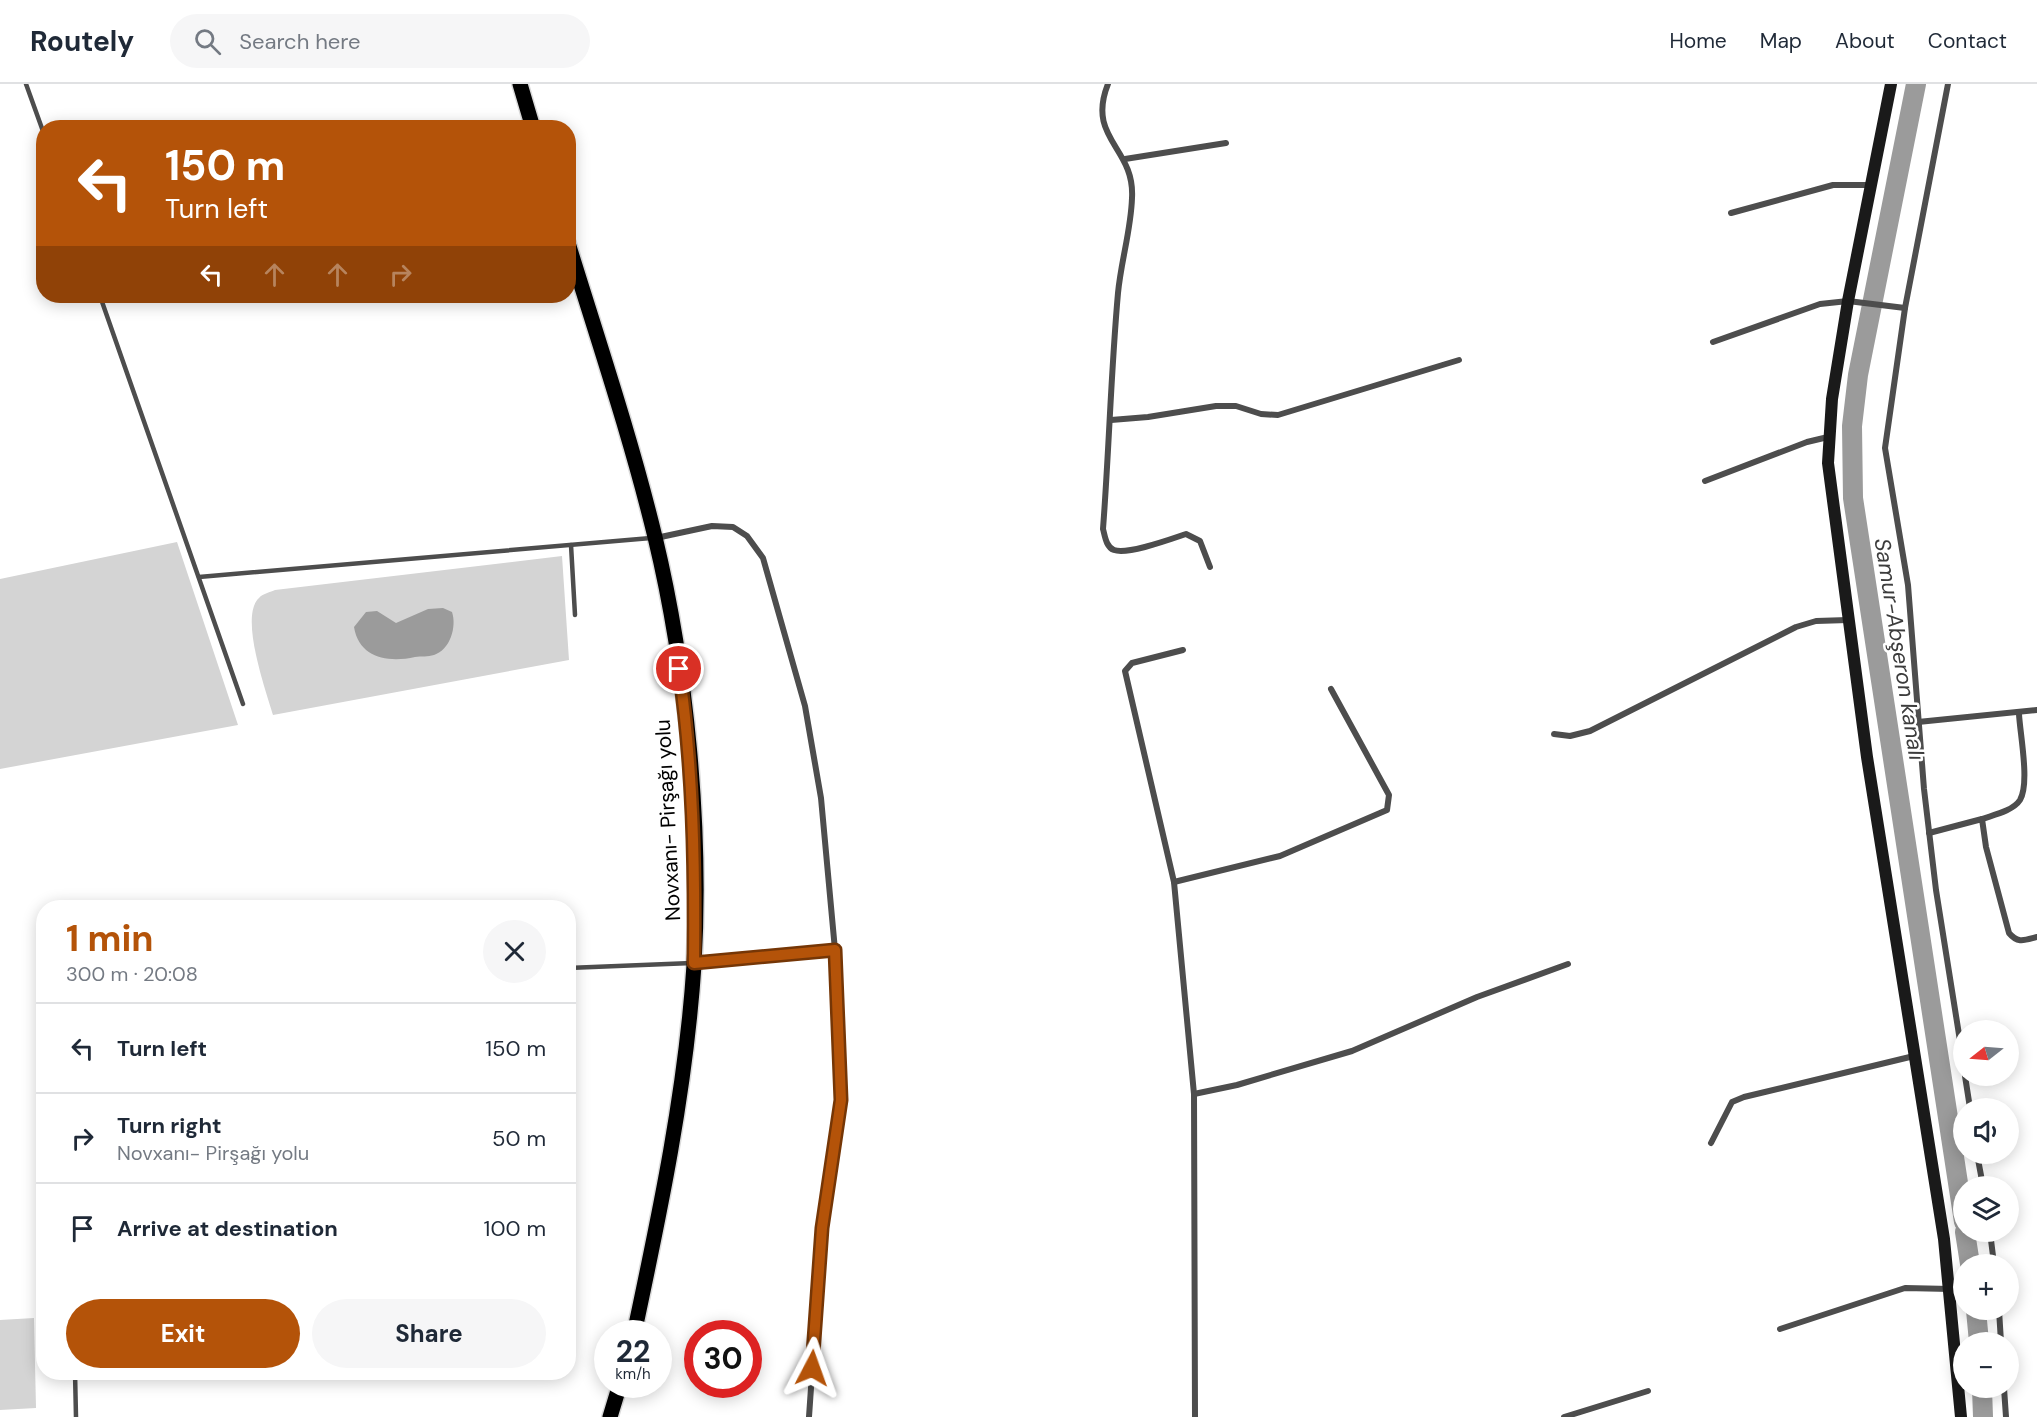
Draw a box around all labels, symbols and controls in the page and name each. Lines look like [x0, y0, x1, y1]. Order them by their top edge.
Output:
search box [170, 14, 590, 68]
text: Routely [30, 23, 134, 60]
icon: search [191, 25, 224, 58]
text: Search here [239, 27, 361, 56]
text: Home [1669, 27, 1727, 55]
text: Map [1760, 27, 1802, 55]
text: About [1835, 27, 1895, 55]
text: Contact [1928, 27, 2007, 55]
text: 150 m [165, 138, 285, 193]
icon: left [66, 144, 144, 222]
text: Turn left [165, 191, 268, 226]
icon: left [195, 258, 228, 291]
icon: ahead [258, 258, 291, 291]
icon: ahead [321, 258, 354, 291]
icon: right [384, 258, 417, 291]
water label: Samur-Abşeron kanalı [1868, 536, 1931, 762]
pin [653, 643, 704, 694]
icon: arrive [662, 652, 695, 685]
street label: Novxanı- Pirşağı yolu [649, 719, 687, 921]
text: 1 min [66, 915, 154, 962]
button: close [483, 920, 546, 983]
text: 300 m · 20:08 [66, 961, 198, 987]
north arrow [1953, 1020, 2019, 1086]
map controls [1953, 1020, 2019, 1398]
icon: left [66, 1032, 99, 1065]
text: Turn left [117, 1034, 207, 1063]
text: 150 m [485, 1034, 546, 1063]
button: sound [1953, 1098, 2019, 1164]
text: Turn right [117, 1111, 222, 1140]
icon: right [66, 1122, 99, 1155]
text: 50 m [492, 1124, 546, 1153]
text: Novxanı- Pirşağı yolu [117, 1140, 309, 1166]
button: layers [1953, 1176, 2019, 1242]
icon: arrive [66, 1212, 99, 1245]
text: Arrive at destination [117, 1214, 338, 1243]
text: 100 m [484, 1214, 546, 1243]
button: + [1953, 1254, 2019, 1320]
button: Exit [66, 1299, 300, 1368]
button: Share [312, 1299, 546, 1368]
speed limit sign: 30 [684, 1320, 762, 1398]
text: 22 [616, 1332, 650, 1371]
button: − [1953, 1332, 2019, 1398]
position arrow [780, 1336, 844, 1400]
text: km/h [615, 1364, 651, 1384]

